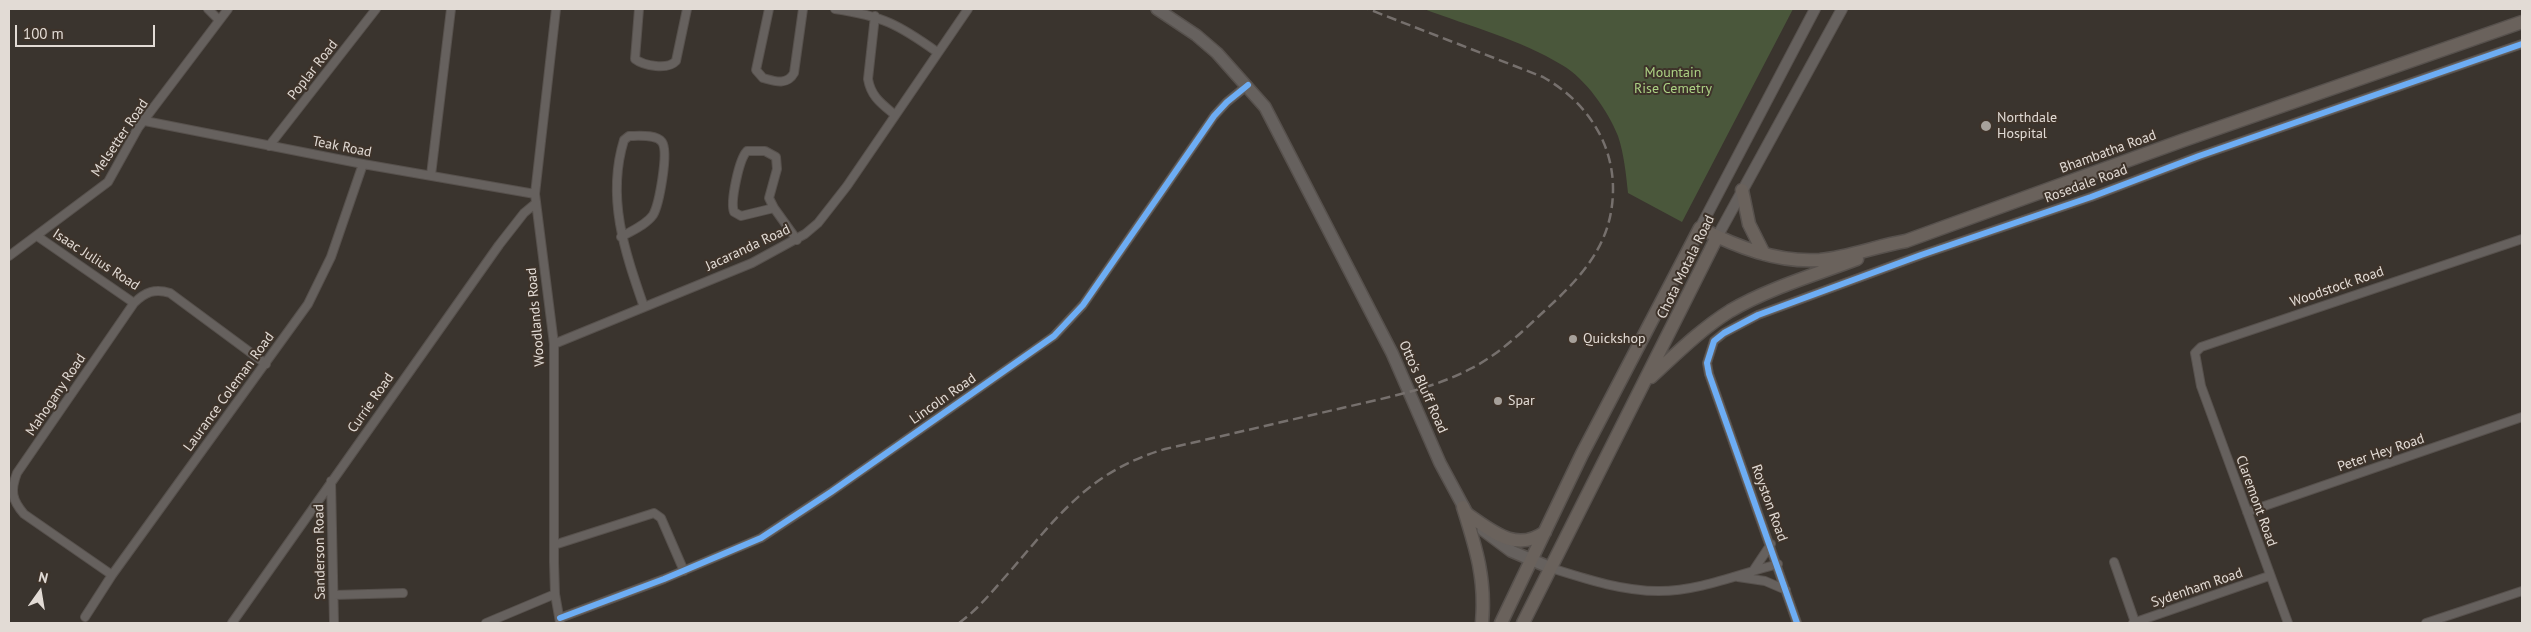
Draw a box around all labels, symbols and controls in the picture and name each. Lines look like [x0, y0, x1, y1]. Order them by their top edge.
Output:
scale bar [18, 15, 158, 47]
text: 100 m [23, 24, 64, 43]
street label: Poplar Road [284, 37, 342, 103]
park label: Mountain Rise Cemetry [1634, 65, 1712, 98]
street label: Melsetter Road [88, 96, 152, 180]
place label: Northdale Hospital [1997, 110, 2057, 142]
marker: Northdale Hospital [1979, 119, 1993, 133]
street label: Bhambatha Road [2057, 127, 2159, 177]
street label: Teak Road [311, 133, 373, 161]
street label: Rosedale Road [2042, 161, 2130, 207]
street label: Chota Motala Road [1654, 212, 1718, 322]
street label: Jacaranda Road [703, 221, 793, 275]
street label: Isaac Julius Road [49, 226, 143, 294]
street label: Woodstock Road [2288, 263, 2386, 311]
street label: Woodlands Road [523, 267, 549, 367]
street label: Laurance Coleman Road [180, 329, 278, 455]
place label: Quickshop [1583, 331, 1646, 347]
marker: Quickshop [1567, 333, 1579, 345]
street label: Otto's Bluff Road [1395, 338, 1451, 436]
street label: Mahogany Road [22, 351, 90, 439]
street label: Currie Road [344, 370, 398, 436]
street label: Lincoln Road [907, 370, 979, 428]
place label: Spar [1508, 393, 1535, 409]
marker: Spar [1492, 395, 1504, 407]
street label: Peter Hey Road [2335, 430, 2427, 476]
street label: Claremont Road [2232, 453, 2280, 549]
street label: Royston Road [1747, 462, 1791, 544]
street label: Sanderson Road [311, 504, 329, 600]
street label: Sydenham Road [2149, 564, 2245, 612]
north arrow [15, 567, 65, 617]
text: N [37, 568, 50, 587]

